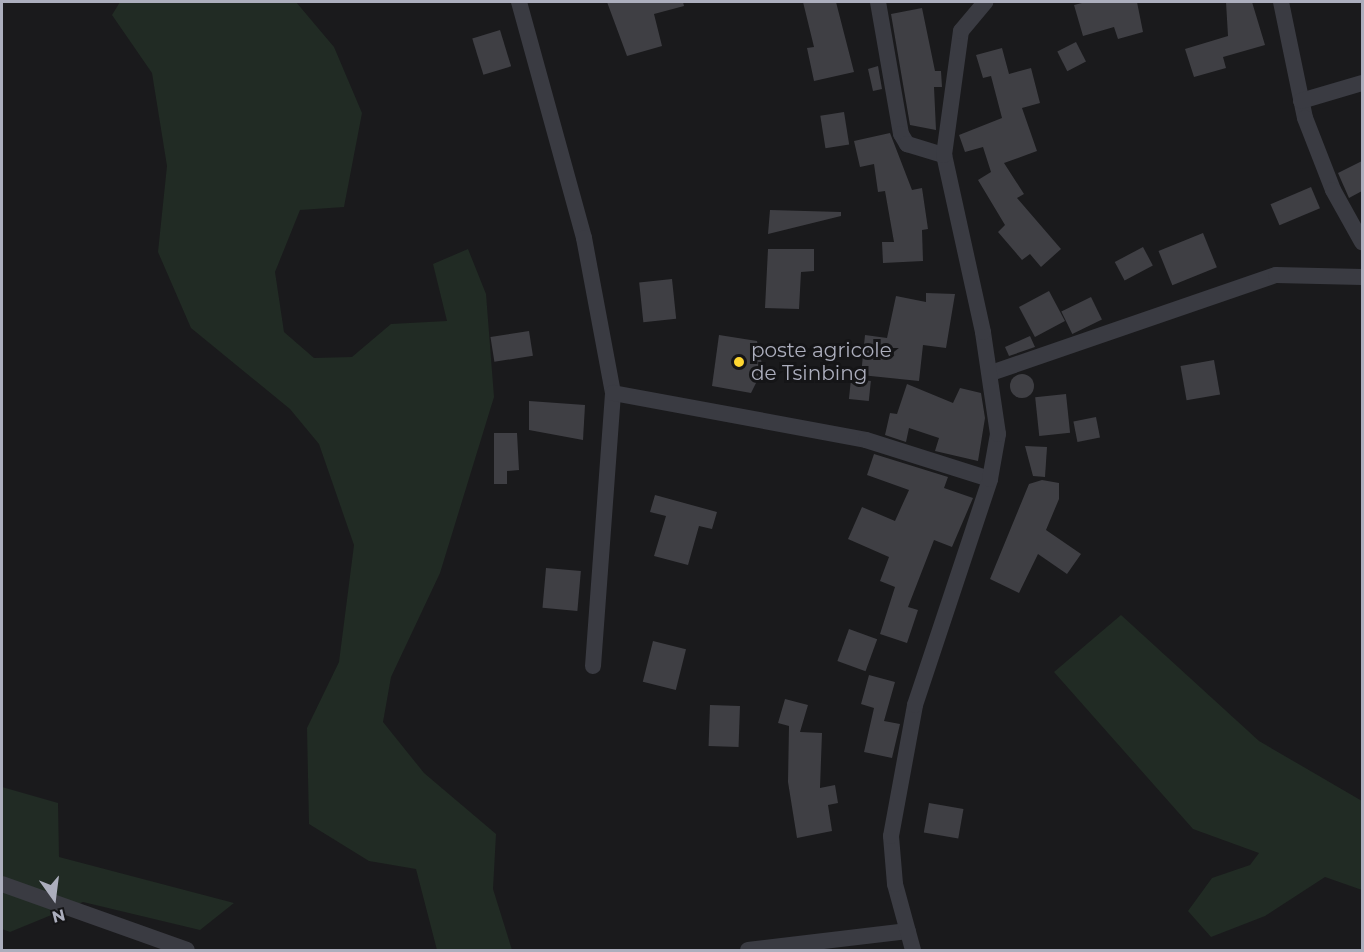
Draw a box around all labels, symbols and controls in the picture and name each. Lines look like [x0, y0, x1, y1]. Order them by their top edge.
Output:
place label: poste agricole de Tsinbing [751, 338, 892, 385]
marker: poste agricole de Tsinbing [732, 355, 746, 369]
north arrow [24, 868, 84, 928]
text: N [50, 905, 67, 927]

